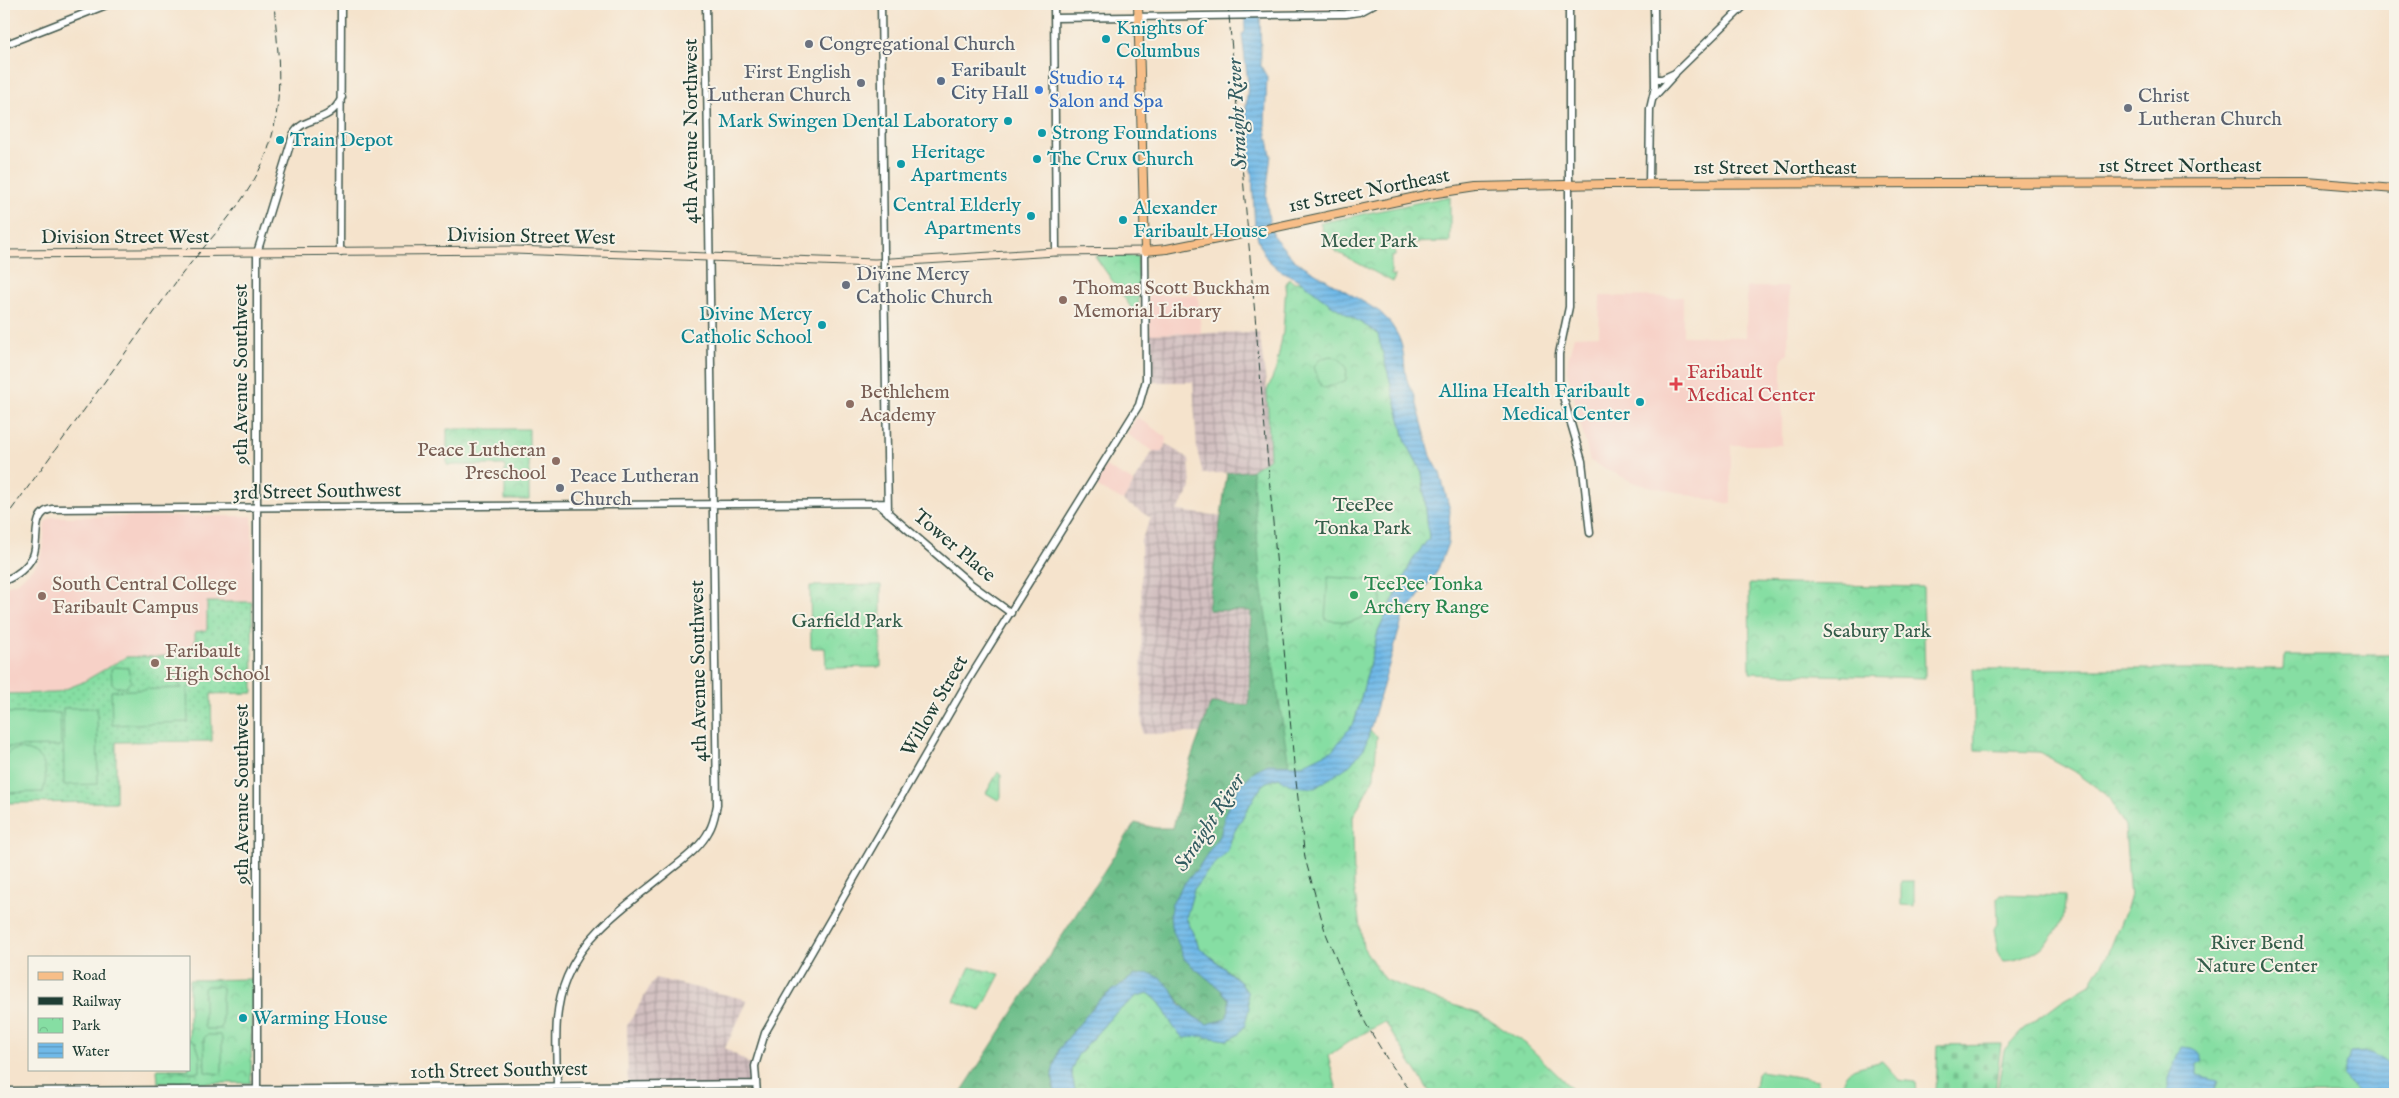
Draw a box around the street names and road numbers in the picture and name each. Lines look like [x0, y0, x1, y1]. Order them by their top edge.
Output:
street label: 4th Avenue Northwest [679, 38, 704, 224]
street label: 1st Street Northeast [2098, 154, 2262, 179]
street label: 1st Street Northeast [1693, 156, 1857, 181]
street label: 1st Street Northeast [1286, 163, 1452, 219]
street label: Division Street West [446, 223, 616, 251]
street label: Division Street West [41, 225, 209, 250]
street label: 9th Avenue Southwest [229, 283, 254, 465]
street label: 3rd Street Southwest [233, 478, 402, 506]
street label: Tower Place [907, 504, 1001, 588]
street label: 4th Avenue Southwest [685, 580, 713, 762]
street label: Willow Street [896, 651, 974, 761]
street label: 9th Avenue Southwest [230, 703, 255, 885]
street label: 10th Street Southwest [410, 1057, 588, 1085]

